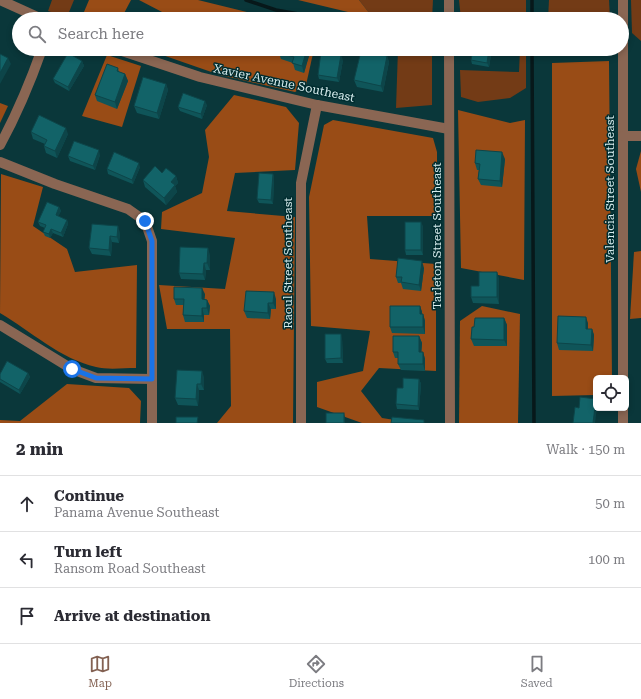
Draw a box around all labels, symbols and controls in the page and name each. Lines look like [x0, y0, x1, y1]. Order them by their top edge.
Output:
search box [12, 12, 629, 56]
icon: search [26, 23, 48, 45]
text: Search here [58, 25, 144, 43]
street label: Xavier Avenue Southeast [212, 61, 357, 105]
street label: Valencia Street Southeast [603, 115, 617, 263]
street label: Tarleton Street Southeast [430, 162, 444, 309]
street label: Raoul Street Southeast [281, 197, 295, 329]
route end [136, 212, 154, 230]
route start [63, 360, 81, 378]
map controls [593, 375, 629, 411]
button: locate [593, 375, 629, 411]
text: 2 min [16, 439, 63, 459]
text: Walk · 150 m [546, 442, 625, 457]
text: Continue [54, 487, 124, 505]
icon: ahead [16, 493, 38, 515]
text: 50 m [595, 496, 625, 511]
text: Panama Avenue Southeast [54, 505, 219, 520]
text: Turn left [54, 543, 122, 561]
icon: left [16, 549, 38, 571]
text: 100 m [588, 552, 625, 567]
text: Ransom Road Southeast [54, 561, 206, 576]
icon: arrive [16, 605, 38, 627]
text: Arrive at destination [54, 607, 210, 625]
tab: Map [88, 653, 112, 690]
tab: Directions [289, 653, 344, 690]
tab: Saved [521, 653, 553, 690]

